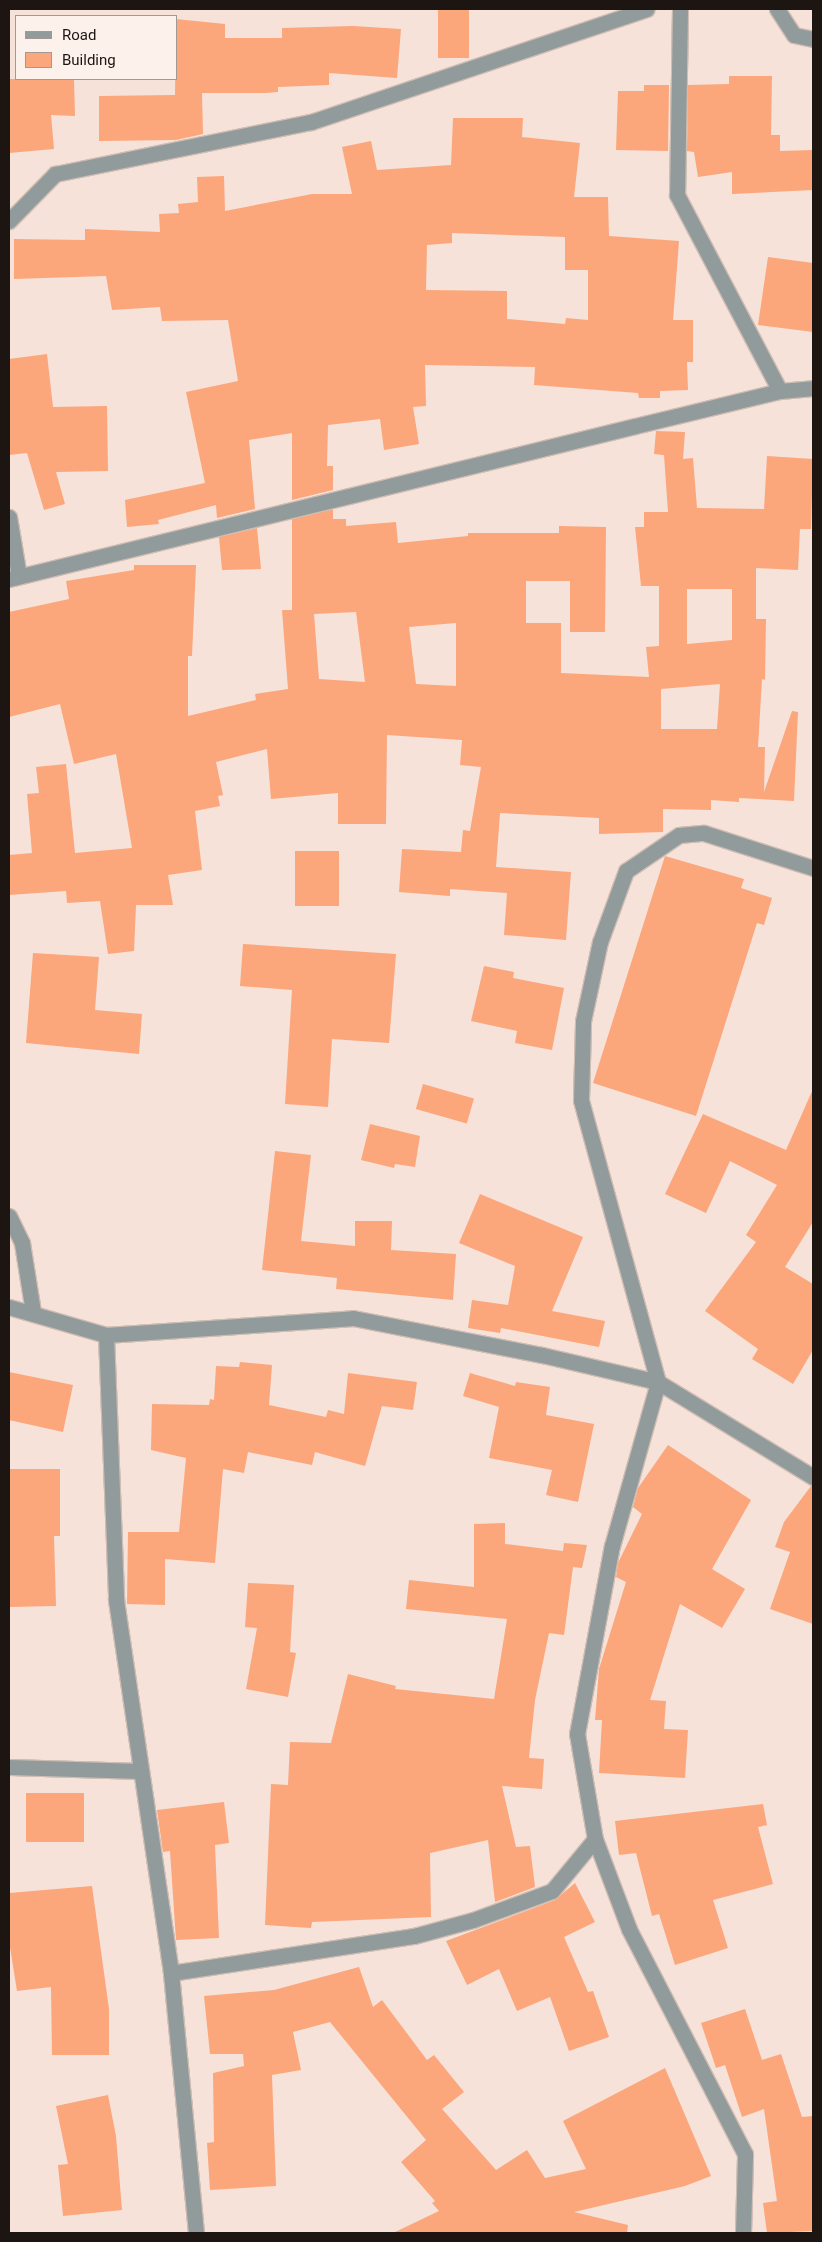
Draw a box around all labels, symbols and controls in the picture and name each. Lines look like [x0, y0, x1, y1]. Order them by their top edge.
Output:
legend [15, 15, 178, 80]
text: Road [62, 26, 96, 44]
text: Building [62, 51, 116, 69]

